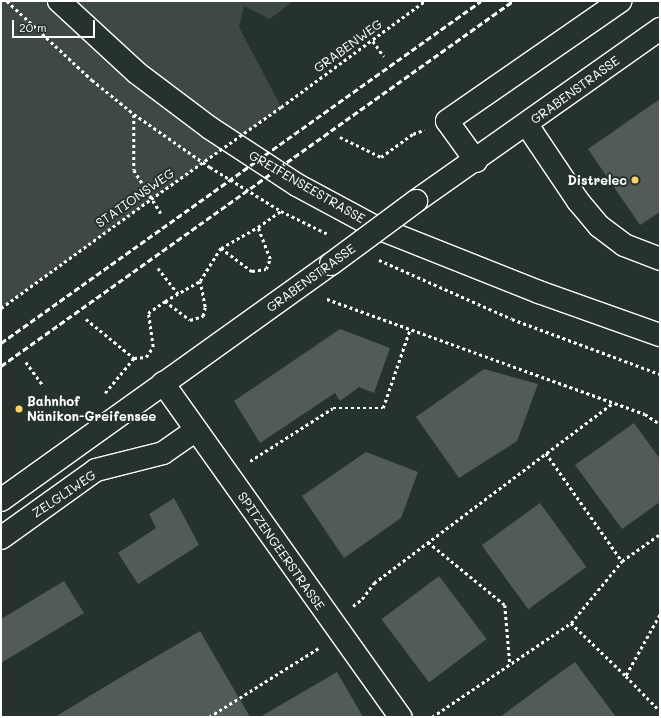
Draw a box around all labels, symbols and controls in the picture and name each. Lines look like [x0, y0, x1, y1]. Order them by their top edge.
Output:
scale bar [14, 12, 97, 38]
street label: GRABENWEG [311, 16, 385, 76]
text: 20 m [19, 19, 47, 35]
street label: GRABENSTRASSE [528, 53, 622, 127]
street label: GREIFENSEESTRASSE [246, 147, 368, 227]
street label: STATIONSWEG [93, 165, 177, 231]
place label: Distrelec [567, 172, 627, 188]
marker: Distrelec [630, 175, 640, 185]
street label: GRABENSTRASSE [264, 241, 358, 315]
place label: Bahnhof Nänikon-Greifensee [27, 394, 156, 425]
marker: Bahnhof Nänikon-Greifensee [14, 404, 24, 414]
street label: ZELGLIWEG [29, 467, 99, 521]
street label: SPITZENGEERSTRASSE [234, 489, 328, 613]

